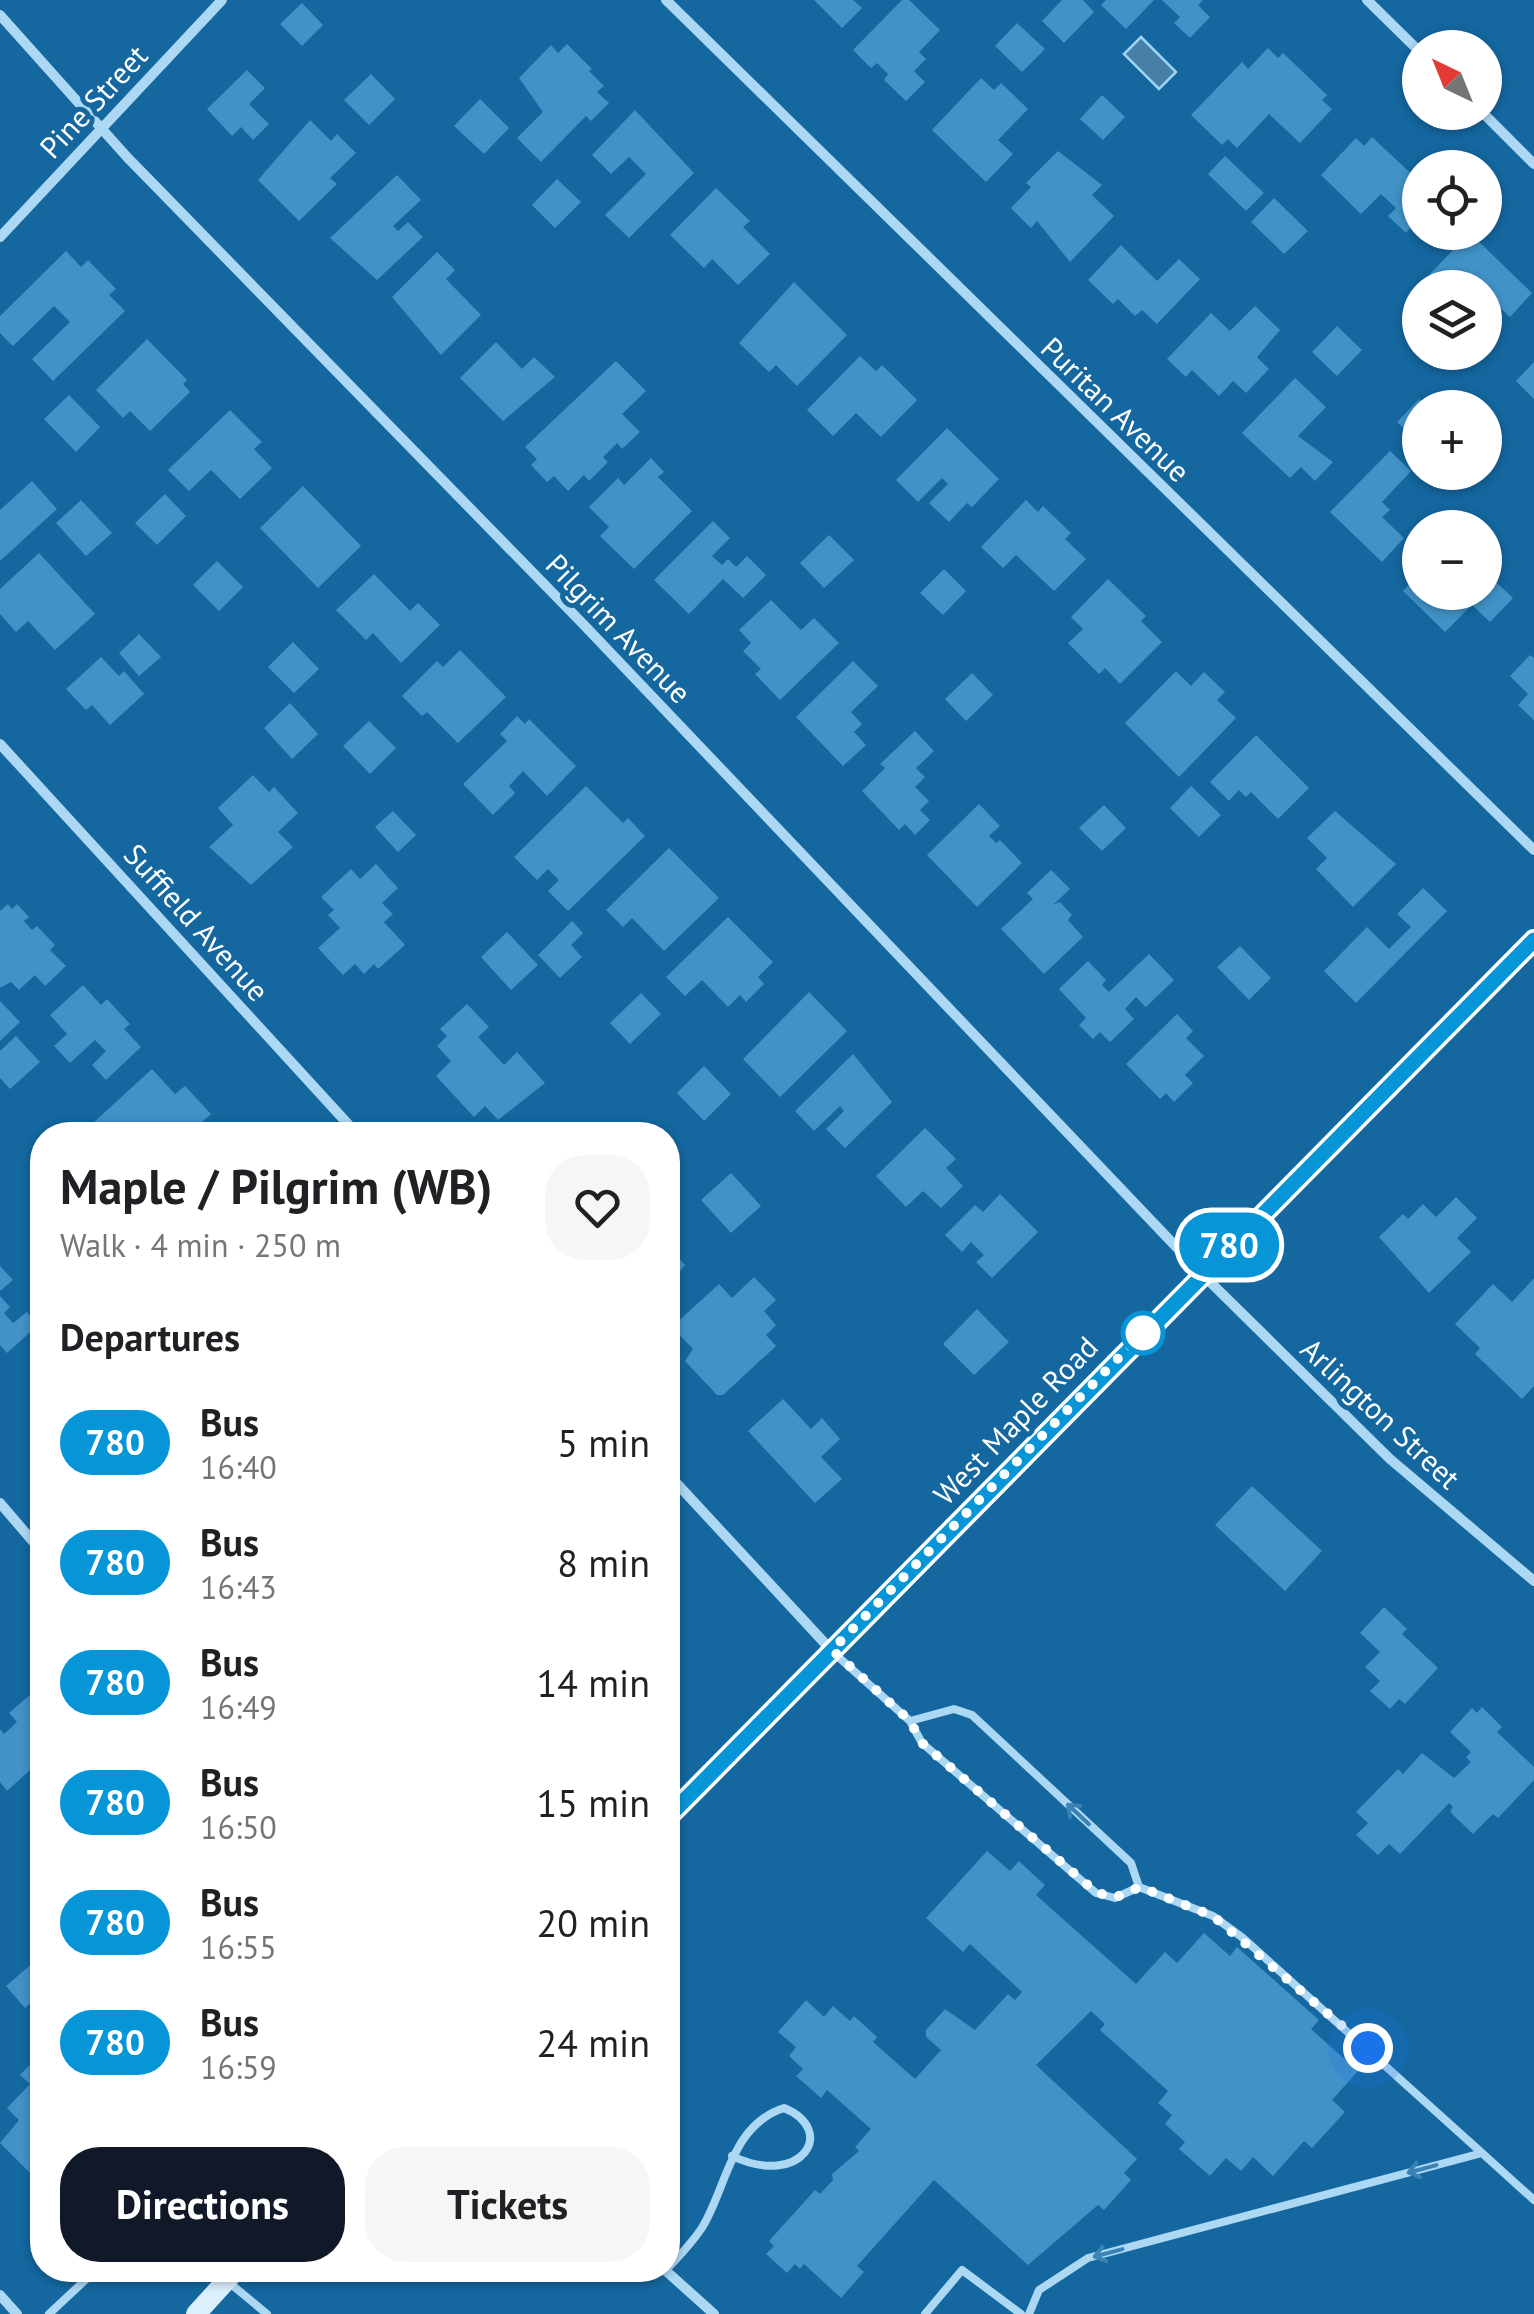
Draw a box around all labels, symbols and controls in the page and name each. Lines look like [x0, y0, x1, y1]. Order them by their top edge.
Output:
north arrow [1402, 30, 1502, 130]
map controls [1402, 30, 1502, 610]
street label: Pine Street [31, 36, 155, 166]
button: locate [1402, 150, 1502, 250]
button: layers [1402, 270, 1502, 370]
street label: Puritan Avenue [1033, 328, 1199, 490]
button: + [1402, 390, 1502, 490]
button: − [1402, 510, 1502, 610]
street label: Pilgrim Avenue [538, 545, 700, 711]
street label: Suffield Avenue [116, 835, 278, 1009]
text: Maple / Pilgrim (WB) [60, 1155, 492, 1217]
button: heart [545, 1155, 650, 1260]
line badge: 780 [1172, 1212, 1286, 1278]
text: 780 [1199, 1222, 1259, 1268]
text: Walk · 4 min · 250 m [60, 1224, 341, 1266]
text: Departures [60, 1312, 240, 1361]
unlabelled marker [1122, 1312, 1164, 1354]
street label: West Maple Road [925, 1327, 1105, 1513]
street label: Arlington Street [1293, 1329, 1469, 1497]
text: Bus [200, 1397, 259, 1446]
text: 5 min [557, 1418, 650, 1467]
text: 780 [85, 1419, 145, 1465]
text: 16:40 [200, 1446, 277, 1488]
text: Bus [200, 1517, 259, 1566]
text: 8 min [557, 1538, 650, 1587]
text: 780 [85, 1539, 145, 1585]
text: 16:43 [200, 1566, 277, 1608]
text: Bus [200, 1637, 259, 1686]
text: 14 min [537, 1658, 650, 1707]
text: 780 [85, 1659, 145, 1705]
text: 16:49 [200, 1686, 277, 1728]
text: Bus [200, 1757, 259, 1806]
text: 15 min [537, 1778, 650, 1827]
text: 780 [85, 1779, 145, 1825]
one-way arrow [1067, 1802, 1091, 1826]
text: 16:50 [200, 1806, 277, 1848]
text: Bus [200, 1877, 259, 1926]
text: 20 min [537, 1898, 650, 1947]
text: 780 [85, 1899, 145, 1945]
text: 16:55 [200, 1926, 277, 1968]
text: Bus [200, 1997, 259, 2046]
text: 24 min [537, 2018, 650, 2067]
text: 780 [85, 2019, 145, 2065]
your location [1343, 2023, 1393, 2073]
text: 16:59 [200, 2046, 277, 2088]
button: Directions [60, 2147, 345, 2262]
button: Tickets [365, 2147, 650, 2262]
one-way arrow [1406, 2161, 1438, 2180]
one-way arrow [1092, 2245, 1124, 2264]

